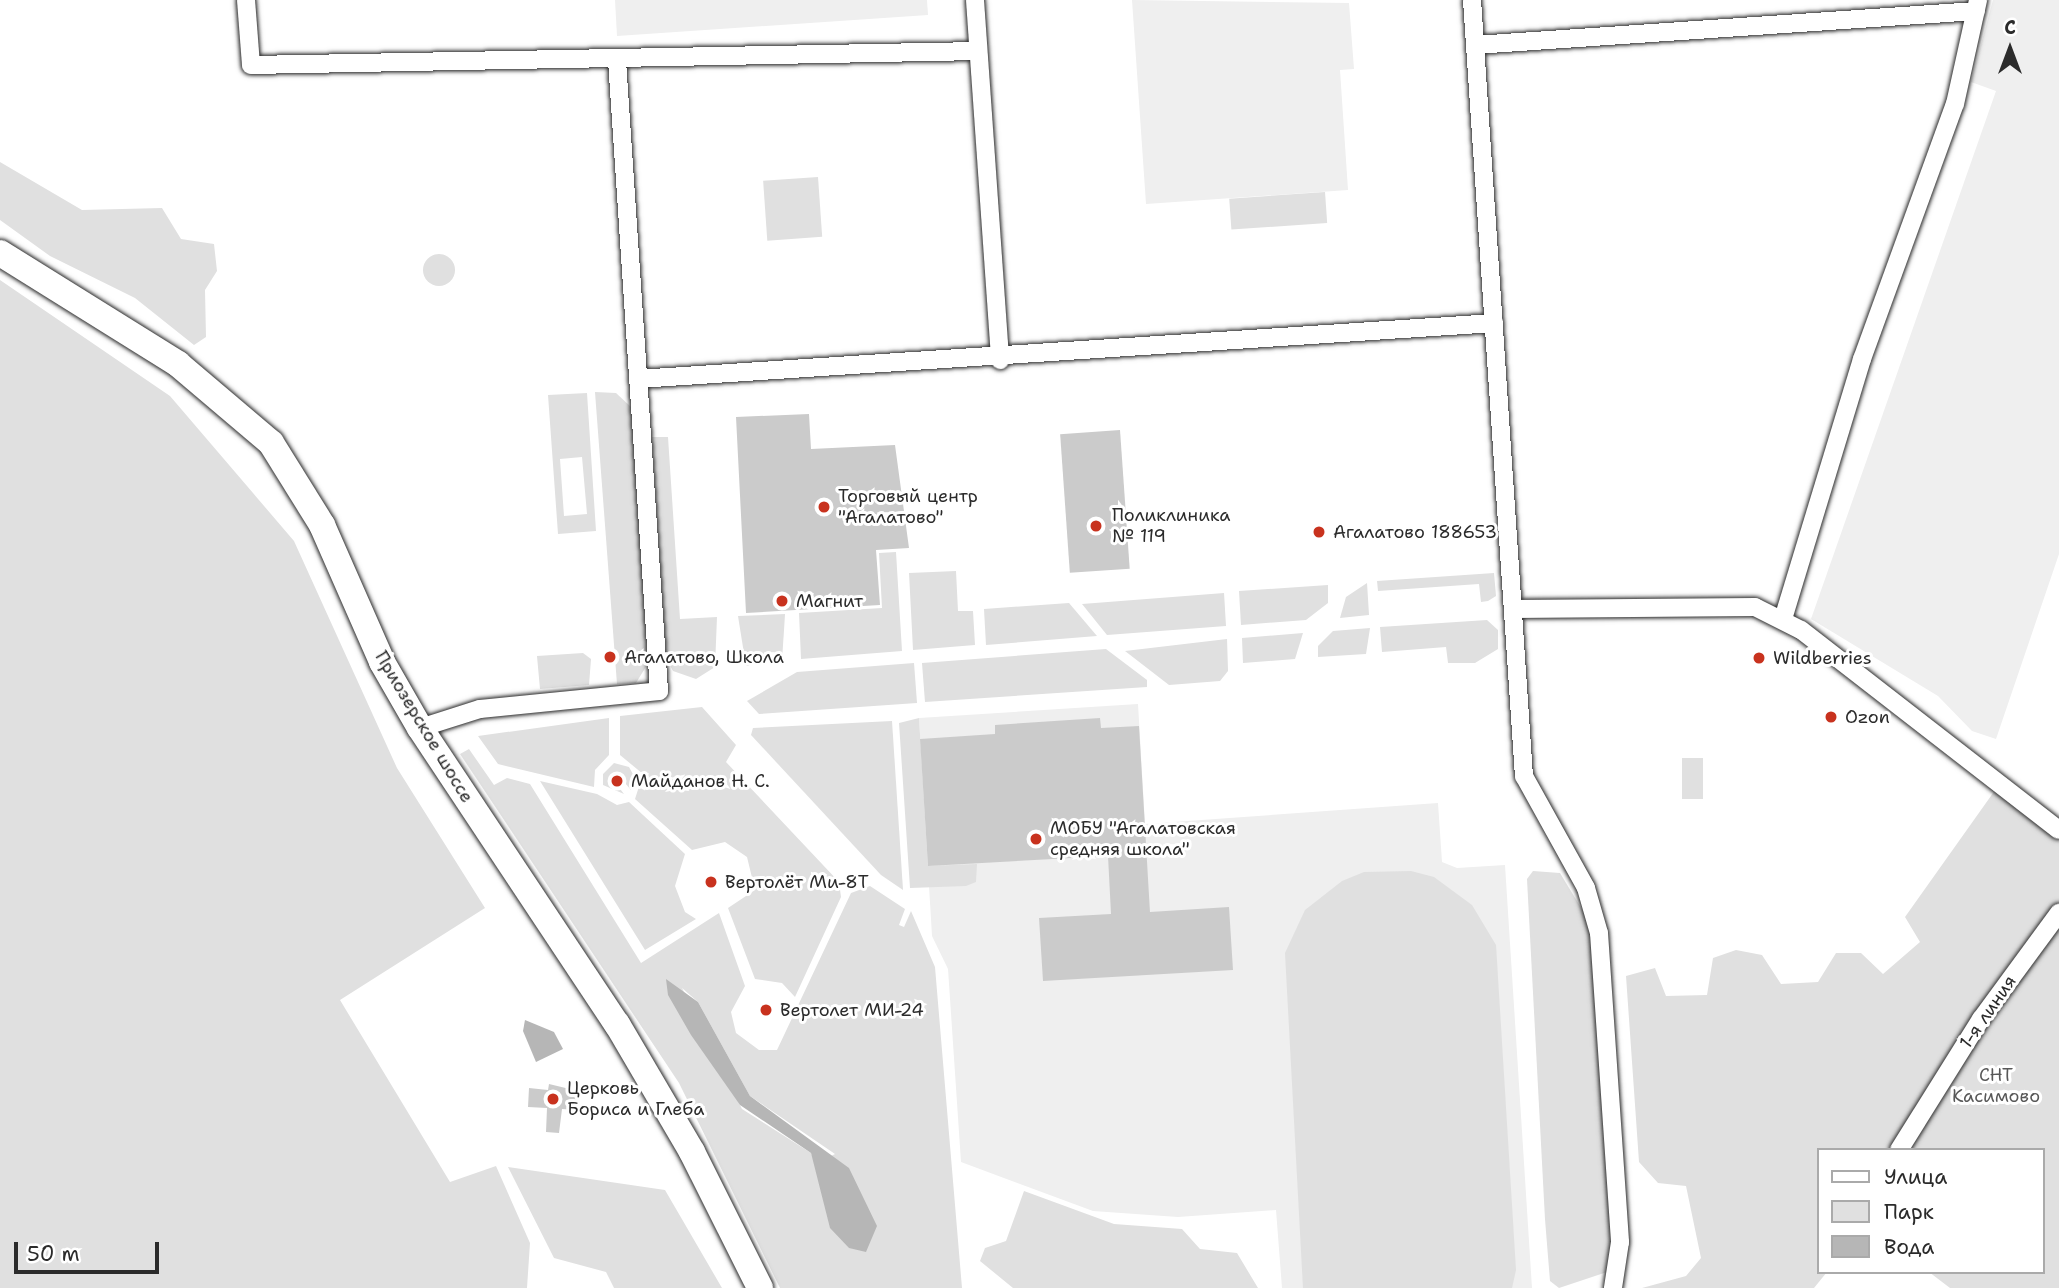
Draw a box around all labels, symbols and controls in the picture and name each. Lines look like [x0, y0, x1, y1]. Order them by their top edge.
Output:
north arrow [1975, 14, 2045, 84]
text: С [2004, 15, 2016, 40]
place label: Торговый центр "Агалатово" [838, 486, 978, 528]
marker: Торговый центр "Агалатово" [816, 499, 832, 515]
place label: Поликлиника № 119 [1112, 505, 1230, 548]
marker: Поликлиника № 119 [1086, 516, 1106, 536]
place label: Агалатово 188653 [1333, 521, 1497, 543]
marker: Агалатово 188653 [1311, 524, 1327, 540]
place label: Магнит [796, 590, 863, 612]
marker: Магнит [774, 593, 790, 609]
place label: Агалатово, Школа [624, 646, 784, 668]
street label: Приозерское шоссе [370, 647, 478, 807]
place label: Wildberries [1773, 647, 1872, 669]
marker: Агалатово, Школа [602, 649, 618, 665]
marker: Wildberries [1751, 650, 1767, 666]
place label: Ozon [1845, 706, 1890, 728]
marker: Ozon [1823, 709, 1839, 725]
place label: Майданов Н. С. [631, 770, 770, 792]
marker: Майданов Н. С. [609, 773, 625, 789]
place label: МОБУ "Агалатовская средняя школа" [1050, 818, 1236, 860]
marker: МОБУ "Агалатовская средняя школа" [1028, 831, 1044, 847]
place label: Вертолёт Ми-8Т [725, 871, 869, 893]
marker: Вертолёт Ми-8Т [703, 874, 719, 890]
street label: 1-я линия [1955, 971, 2021, 1053]
place label: Вертолет МИ-24 [780, 999, 924, 1021]
marker: Вертолет МИ-24 [758, 1002, 774, 1018]
park label: СНТ Касимово [1952, 1065, 2040, 1108]
place label: Церковь Бориса и Глеба [567, 1078, 704, 1120]
marker: Церковь Бориса и Глеба [545, 1091, 561, 1107]
legend [1818, 1148, 2045, 1274]
text: Улица [1884, 1163, 1947, 1191]
text: Парк [1884, 1198, 1934, 1226]
scale bar [18, 1228, 163, 1272]
text: Вода [1884, 1233, 1934, 1261]
text: 50 m [27, 1240, 80, 1268]

